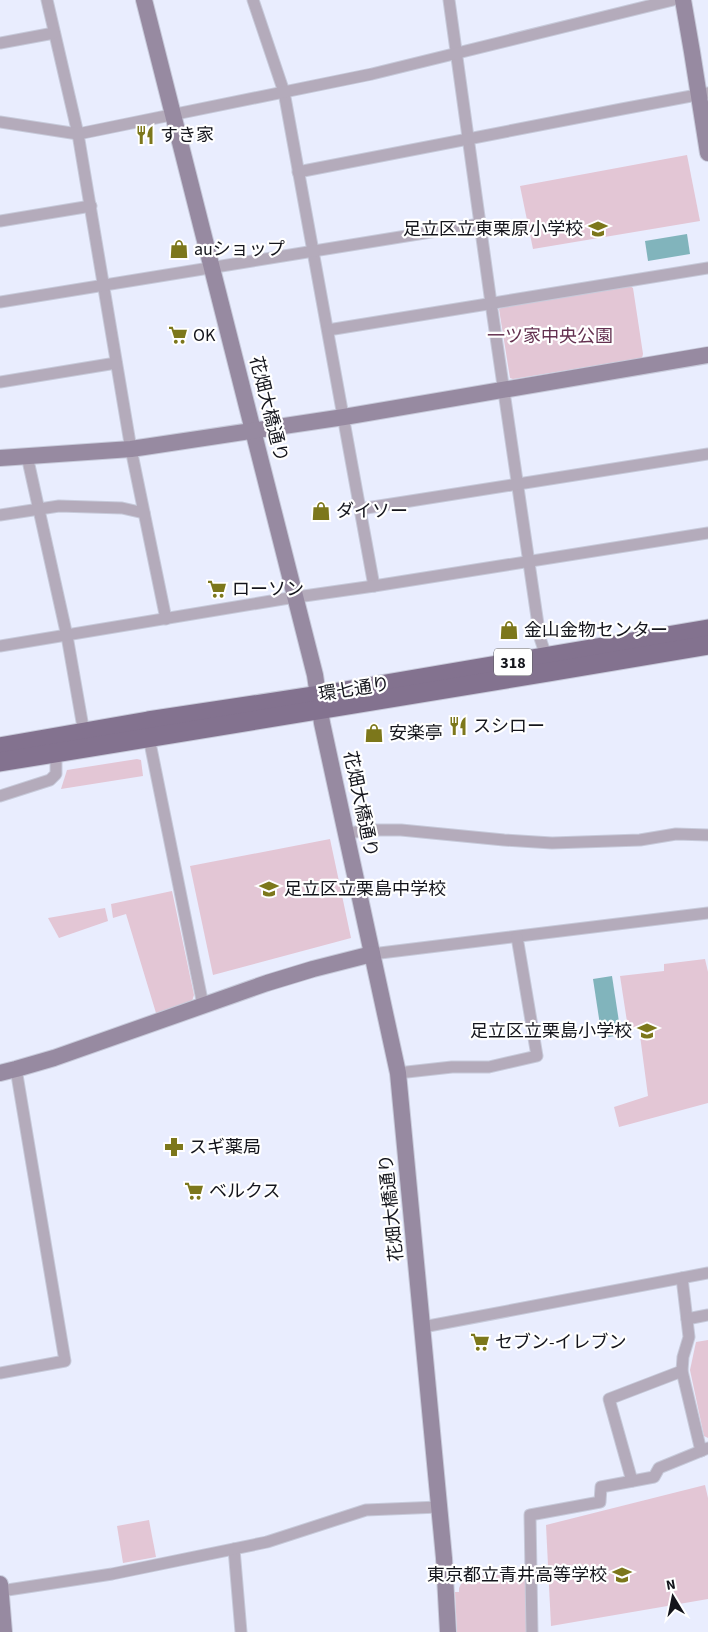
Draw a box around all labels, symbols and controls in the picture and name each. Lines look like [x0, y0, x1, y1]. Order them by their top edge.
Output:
place label: すき家 [160, 123, 214, 148]
restaurant icon: すき家 [134, 124, 156, 146]
place label: 足立区立東栗原小学校 [403, 217, 583, 242]
school or university icon: 足立区立東栗原小学校 [587, 218, 609, 240]
place label: auショップ [194, 237, 285, 262]
shop icon: auショップ [168, 238, 190, 260]
place label: OK [193, 323, 216, 348]
supermarket icon: OK [167, 324, 189, 346]
park label: 一ツ家中央公園 [487, 324, 613, 349]
street label: 花畑大橋通り [243, 354, 294, 465]
place label: ダイソー [336, 499, 408, 524]
shop icon: ダイソー [310, 500, 332, 522]
place label: ローソン [232, 577, 304, 602]
supermarket icon: ローソン [206, 578, 228, 600]
place label: 金山金物センター [524, 618, 668, 643]
shop icon: 金山金物センター [498, 619, 520, 641]
road number: 318 [494, 649, 532, 676]
street label: 環七通り [317, 672, 392, 707]
place label: スシロー [473, 714, 545, 739]
restaurant icon: スシロー [447, 715, 469, 737]
place label: 安楽亭 [389, 721, 443, 746]
shop icon: 安楽亭 [363, 722, 385, 744]
street label: 花畑大橋通り [337, 749, 384, 860]
place label: 足立区立栗島中学校 [284, 877, 446, 902]
school or university icon: 足立区立栗島中学校 [258, 878, 280, 900]
place label: 足立区立栗島小学校 [470, 1019, 632, 1044]
school or university icon: 足立区立栗島小学校 [636, 1020, 658, 1042]
place label: スギ薬局 [189, 1135, 261, 1160]
pharmacy icon: スギ薬局 [163, 1136, 185, 1158]
street label: 花畑大橋通り [373, 1153, 410, 1263]
place label: ベルクス [209, 1179, 280, 1204]
supermarket icon: ベルクス [183, 1180, 205, 1202]
place label: セブン-イレブン [495, 1330, 627, 1355]
supermarket icon: セブン-イレブン [469, 1331, 491, 1353]
place label: 東京都立青井高等学校 [427, 1563, 607, 1588]
school or university icon: 東京都立青井高等学校 [611, 1564, 633, 1586]
north arrow [648, 1572, 698, 1622]
text: N [665, 1575, 677, 1596]

